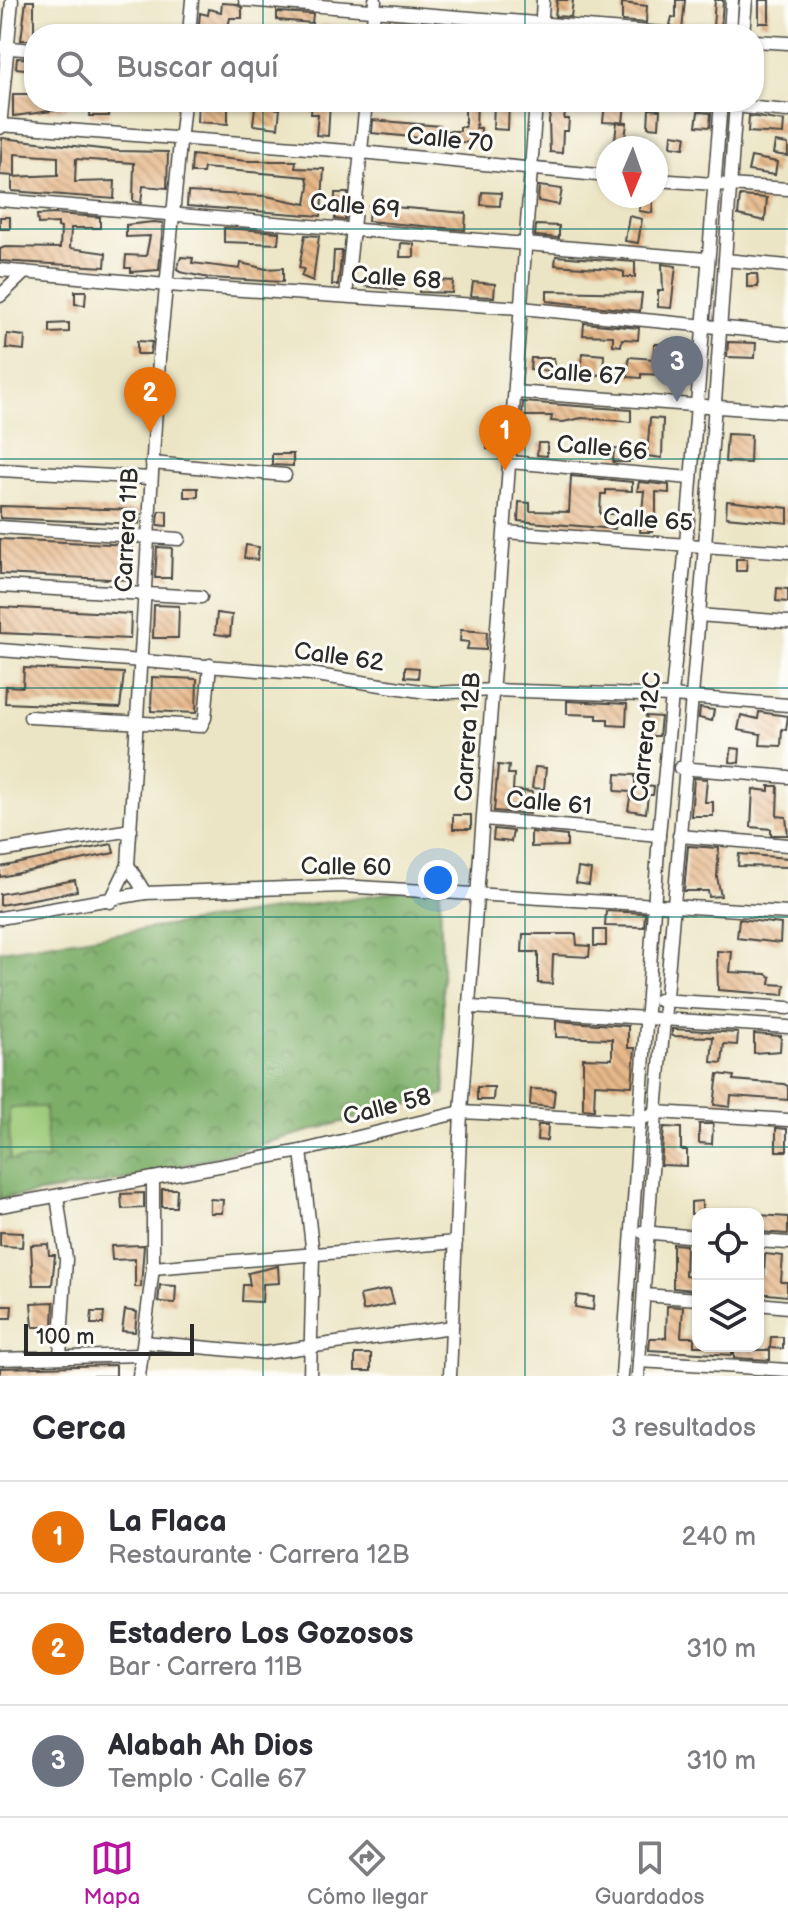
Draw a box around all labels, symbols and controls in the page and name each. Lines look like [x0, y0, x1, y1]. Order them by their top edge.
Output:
search box [24, 24, 764, 112]
icon: search [52, 46, 96, 90]
text: Buscar aquí [116, 50, 278, 86]
street label: Calle 70 [405, 121, 495, 159]
north arrow [596, 136, 668, 208]
street label: Calle 69 [309, 188, 401, 224]
street label: Calle 68 [350, 260, 442, 296]
pin: 3 [651, 336, 703, 402]
street label: Calle 67 [536, 356, 626, 392]
pin: 2 [124, 367, 176, 433]
pin: 1 [479, 405, 531, 471]
street label: Calle 66 [555, 430, 649, 466]
street label: Carrera 11B [109, 467, 145, 593]
street label: Calle 65 [602, 502, 694, 538]
street label: Calle 62 [292, 636, 386, 678]
street label: Carrera 12B [449, 671, 487, 803]
street label: Carrera 12C [625, 671, 667, 803]
street label: Calle 61 [505, 785, 593, 821]
street label: Calle 60 [300, 852, 392, 882]
your location [418, 860, 458, 900]
street label: Calle 58 [340, 1082, 434, 1132]
map controls [692, 1208, 764, 1352]
button: locate [692, 1208, 764, 1280]
button: layers [692, 1280, 764, 1352]
scale bar [24, 1320, 194, 1356]
text: 100 m [36, 1324, 95, 1351]
text: Cerca [32, 1408, 127, 1449]
text: 3 resultados [611, 1413, 756, 1444]
text: La Flaca [108, 1504, 227, 1540]
text: 1 [53, 1522, 63, 1553]
text: 240 m [681, 1522, 756, 1553]
text: Restaurante · Carrera 12B [108, 1540, 410, 1571]
text: Estadero Los Gozosos [108, 1616, 414, 1652]
text: 2 [50, 1634, 66, 1665]
text: 310 m [686, 1634, 756, 1665]
text: Bar · Carrera 11B [108, 1652, 302, 1683]
text: Alabah Ah Dios [108, 1728, 313, 1764]
text: 3 [50, 1746, 66, 1777]
text: 310 m [686, 1746, 756, 1777]
text: Templo · Calle 67 [108, 1764, 306, 1795]
tab: Mapa [83, 1836, 140, 1911]
tab: Cómo llegar [307, 1836, 428, 1911]
tab: Guardados [595, 1836, 705, 1911]

